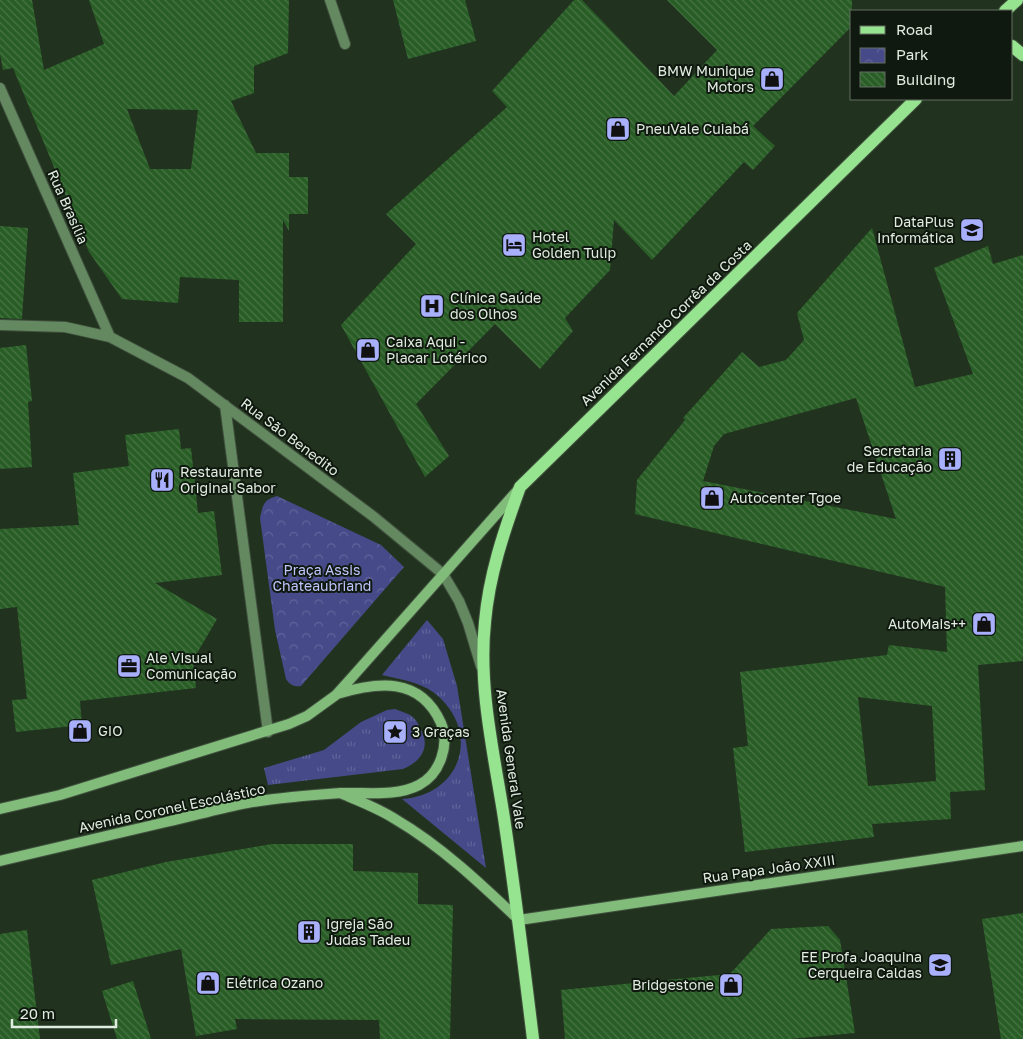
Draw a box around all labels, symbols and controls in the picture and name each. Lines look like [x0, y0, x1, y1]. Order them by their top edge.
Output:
legend [850, 10, 1013, 100]
text: Road [896, 20, 933, 38]
text: Park [896, 45, 929, 63]
place label: BMW Munique Motors [658, 62, 754, 95]
shop icon: BMW Munique Motors [759, 66, 785, 92]
text: Building [896, 70, 956, 88]
shop icon: PneuVale Cuiabá [605, 116, 631, 142]
place label: PneuVale Cuiabá [636, 120, 749, 137]
street label: Rua Brasília [45, 167, 92, 246]
place label: DataPlus Informática [877, 213, 954, 246]
school or university icon: DataPlus Informática [959, 217, 985, 243]
place label: Hotel Golden Tulip [532, 228, 616, 261]
hotel icon: Hotel Golden Tulip [501, 232, 527, 258]
street label: Avenida Fernando Corrêa da Costa [577, 236, 755, 409]
place label: Clínica Saúde dos Olhos [450, 289, 541, 322]
hospital icon: Clínica Saúde dos Olhos [419, 293, 445, 319]
place label: Caixa Aqui - Placar Lotérico [386, 333, 487, 366]
shop icon: Caixa Aqui - Placar Lotérico [355, 337, 381, 363]
street label: Rua São Benedito [238, 394, 343, 479]
place label: Secretaria de Educação [847, 442, 932, 475]
building icon: Secretaria de Educação [937, 446, 963, 472]
place label: Restaurante Original Sabor [180, 463, 276, 496]
restaurant icon: Restaurante Original Sabor [149, 467, 175, 493]
shop icon: Autocenter Tgoe [699, 485, 725, 511]
place label: Autocenter Tgoe [730, 489, 841, 506]
park label: Praça Assis Chateaubriand [273, 561, 371, 594]
shop icon: AutoMais++ [971, 611, 997, 637]
place label: AutoMais++ [888, 615, 966, 632]
place label: Ale Visual Comunicação [146, 649, 237, 682]
office icon: Ale Visual Comunicação [116, 653, 142, 679]
street label: Avenida General Vale [493, 688, 530, 830]
shop icon: GIO [67, 718, 93, 744]
place icon: 3 Graças [382, 719, 408, 745]
place label: GIO [98, 722, 123, 739]
place label: 3 Graças [412, 723, 470, 740]
street label: Avenida Coronel Escolástico [77, 779, 267, 836]
street label: Rua Papa João XXIII [701, 851, 836, 886]
place label: Igreja São Judas Tadeu [326, 915, 410, 948]
building icon: Igreja São Judas Tadeu [296, 919, 322, 945]
place label: EE Profª Joaquina Cerqueira Caldas [801, 948, 922, 981]
school or university icon: EE Profª Joaquina Cerqueira Caldas [927, 952, 953, 978]
shop icon: Elétrica Ozano [195, 970, 221, 996]
shop icon: Bridgestone [718, 972, 744, 998]
place label: Elétrica Ozano [226, 974, 323, 991]
place label: Bridgestone [632, 976, 714, 993]
scale bar [12, 996, 116, 1028]
text: 20 m [20, 1004, 55, 1022]

